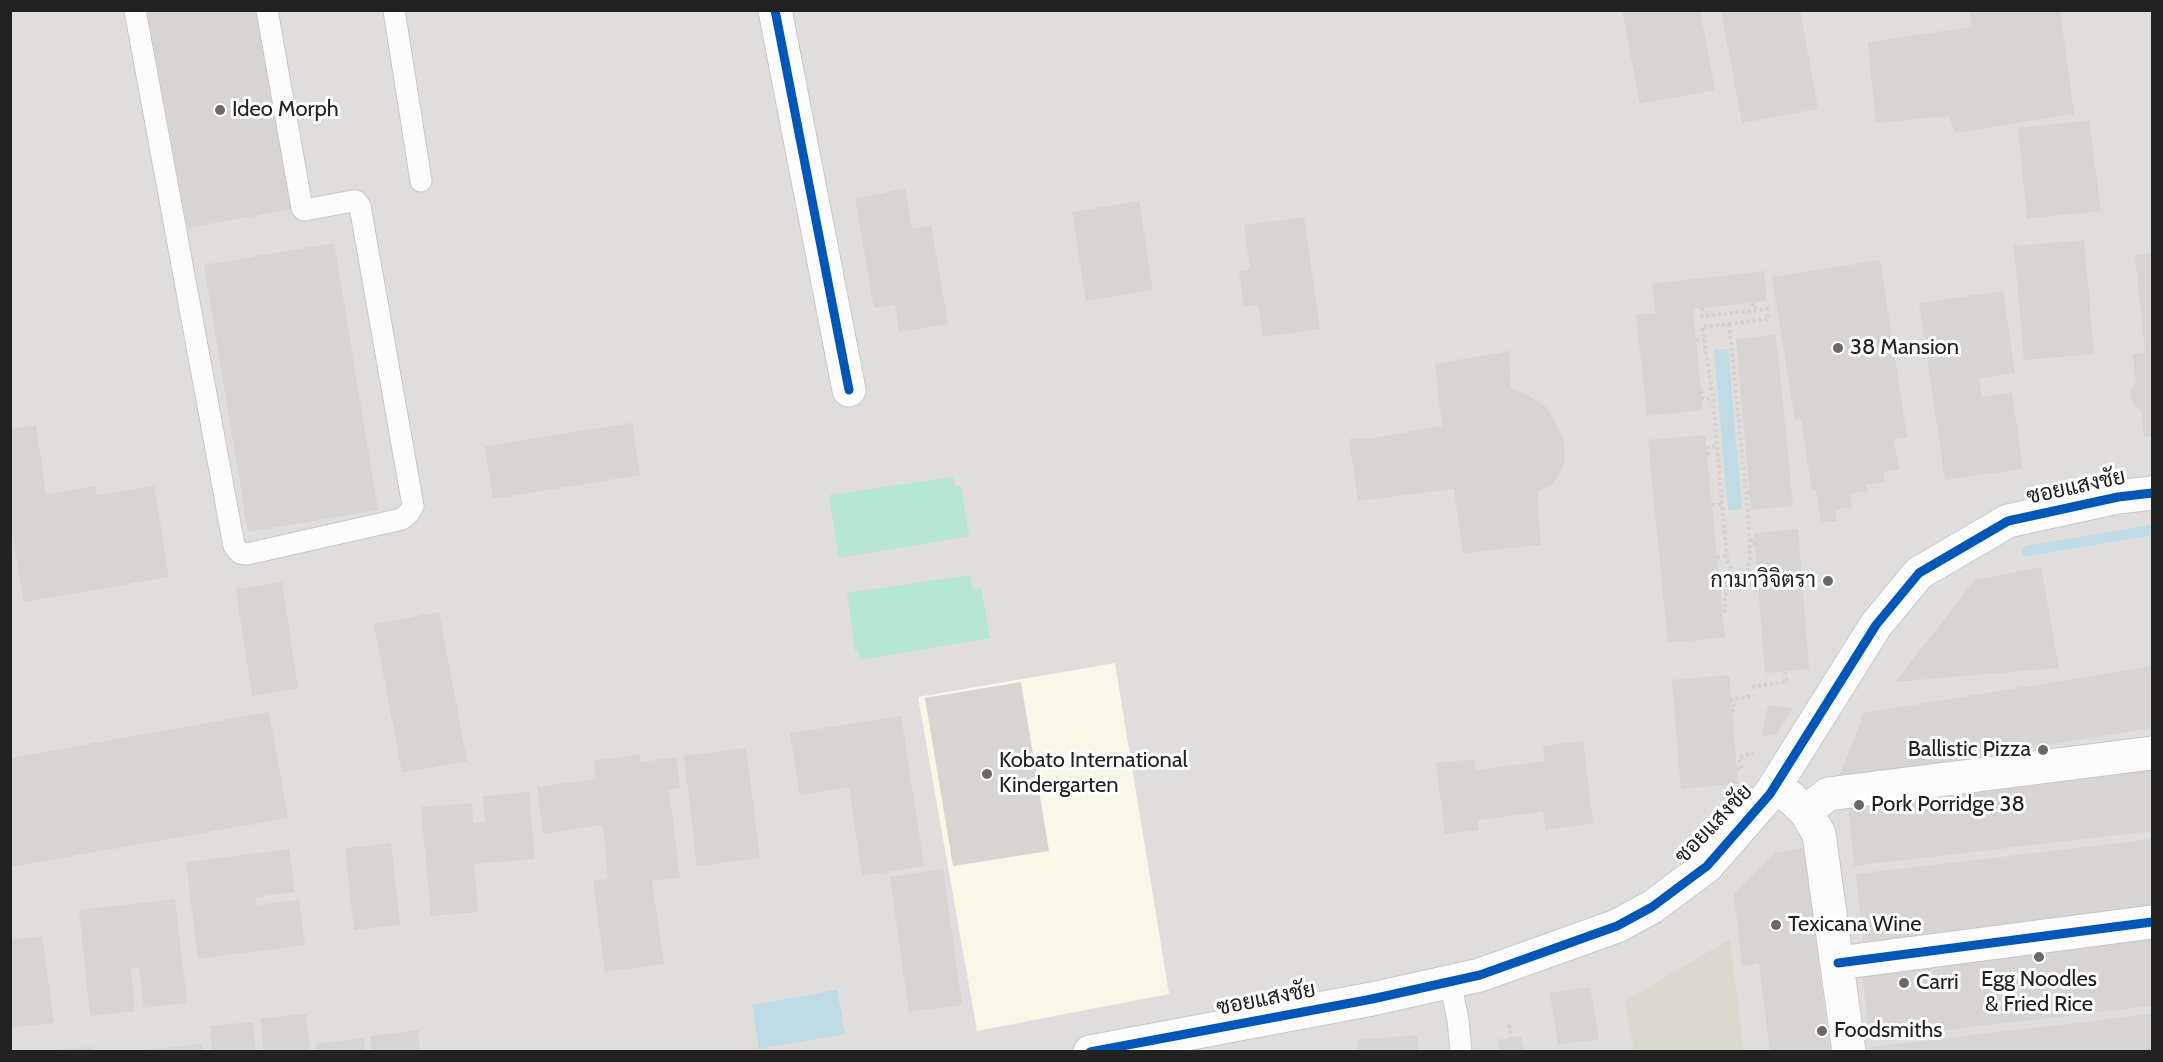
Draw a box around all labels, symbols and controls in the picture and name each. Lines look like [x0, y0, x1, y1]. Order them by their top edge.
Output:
place label: Ideo Morph [232, 97, 339, 123]
marker: Ideo Morph [213, 103, 227, 117]
place label: 38 Mansion [1850, 335, 1959, 361]
marker: 38 Mansion [1831, 341, 1845, 355]
street label: ซอยแสงชัย [2024, 464, 2128, 510]
place label: กามาวิจิตรา [1710, 568, 1816, 594]
marker: กามาวิจิตรา [1821, 574, 1835, 588]
place label: Ballistic Pizza [1908, 737, 2031, 763]
marker: Ballistic Pizza [2036, 743, 2050, 757]
place label: Kobato International Kindergarten [999, 748, 1188, 800]
marker: Kobato International Kindergarten [980, 767, 994, 781]
street label: ซอยแสงชัย [1670, 779, 1758, 869]
place label: Pork Porridge 38 [1871, 792, 2025, 818]
marker: Pork Porridge 38 [1852, 798, 1866, 812]
place label: Texicana Wine [1788, 912, 1922, 938]
marker: Texicana Wine [1769, 918, 1783, 932]
marker: Egg Noodles & Fried Rice [2032, 950, 2046, 964]
place label: Egg Noodles & Fried Rice [1981, 967, 2097, 1018]
place label: Carri [1916, 970, 1959, 996]
street label: ซอยแสงชัย [1214, 976, 1318, 1022]
marker: Carri [1897, 976, 1911, 990]
place label: Foodsmiths [1834, 1018, 1942, 1044]
marker: Foodsmiths [1815, 1024, 1829, 1038]

